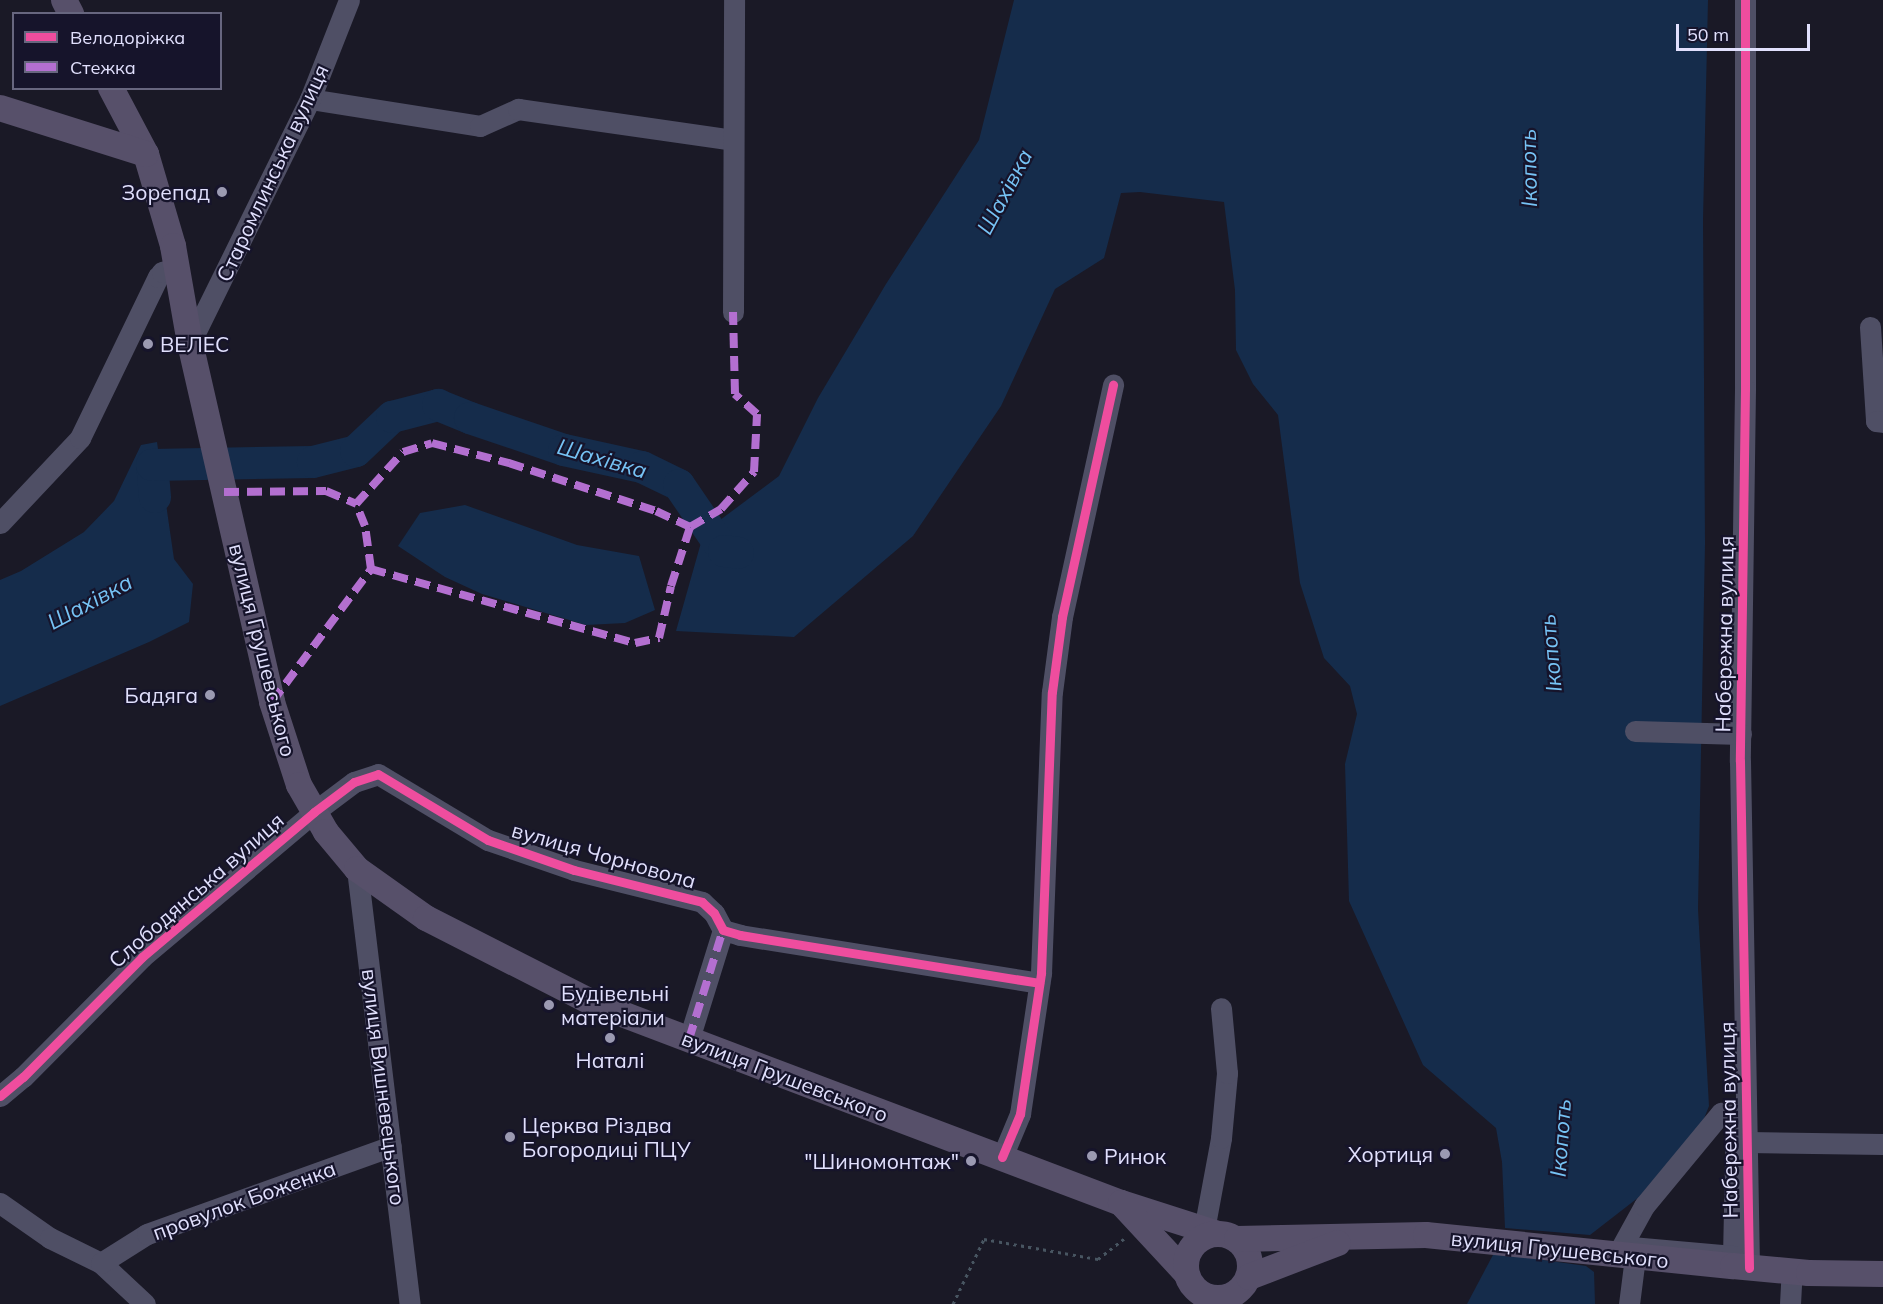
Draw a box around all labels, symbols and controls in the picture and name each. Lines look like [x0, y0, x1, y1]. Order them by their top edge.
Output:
legend [12, 12, 222, 90]
scale bar [1679, 12, 1812, 50]
text: 50 m [1687, 23, 1729, 46]
text: Велодоріжка [70, 26, 185, 49]
text: Стежка [70, 56, 136, 79]
street label: Старомлинська вулиця [211, 60, 333, 286]
water label: Ікопоть [1515, 129, 1543, 207]
water label: Шахівка [972, 145, 1038, 239]
place label: Зорепад [122, 179, 210, 205]
marker: Зорепад [215, 185, 229, 199]
place label: ВЕЛЕС [160, 331, 229, 357]
marker: ВЕЛЕС [141, 337, 155, 351]
water label: Шахівка [554, 434, 650, 484]
street label: Набережна вулиця [1710, 535, 1738, 733]
street label: вулиця Грушевського [224, 541, 302, 759]
water label: Шахівка [43, 569, 137, 635]
water label: Ікопоть [1534, 613, 1568, 693]
place label: Бадяга [125, 682, 198, 708]
marker: Бадяга [203, 688, 217, 702]
street label: Слободянська вулиця [103, 807, 289, 973]
street label: вулиця Чорновола [509, 817, 699, 893]
street label: вулиця Вишневецького [357, 967, 411, 1207]
place label: Будівельні матеріали [561, 980, 669, 1030]
marker: Будівельні матеріали [542, 998, 556, 1012]
street label: Набережна вулиця [1714, 1021, 1742, 1219]
street label: вулиця Грушевського [678, 1025, 892, 1127]
marker: Наталі [603, 1031, 617, 1045]
place label: Наталі [576, 1047, 644, 1073]
water label: Ікопоть [1545, 1098, 1577, 1178]
place label: Церква Різдва Богородиці ПЦУ [522, 1112, 691, 1162]
marker: Церква Різдва Богородиці ПЦУ [503, 1130, 517, 1144]
place label: Хортиця [1348, 1141, 1433, 1167]
place label: Ринок [1104, 1143, 1166, 1169]
marker: Хортиця [1438, 1147, 1452, 1161]
place label: "Шиномонтаж" [804, 1148, 959, 1174]
marker: Ринок [1085, 1149, 1099, 1163]
marker: "Шиномонтаж" [964, 1154, 978, 1168]
street label: провулок Боженка [149, 1155, 339, 1245]
street label: вулиця Грушевського [1450, 1225, 1670, 1273]

